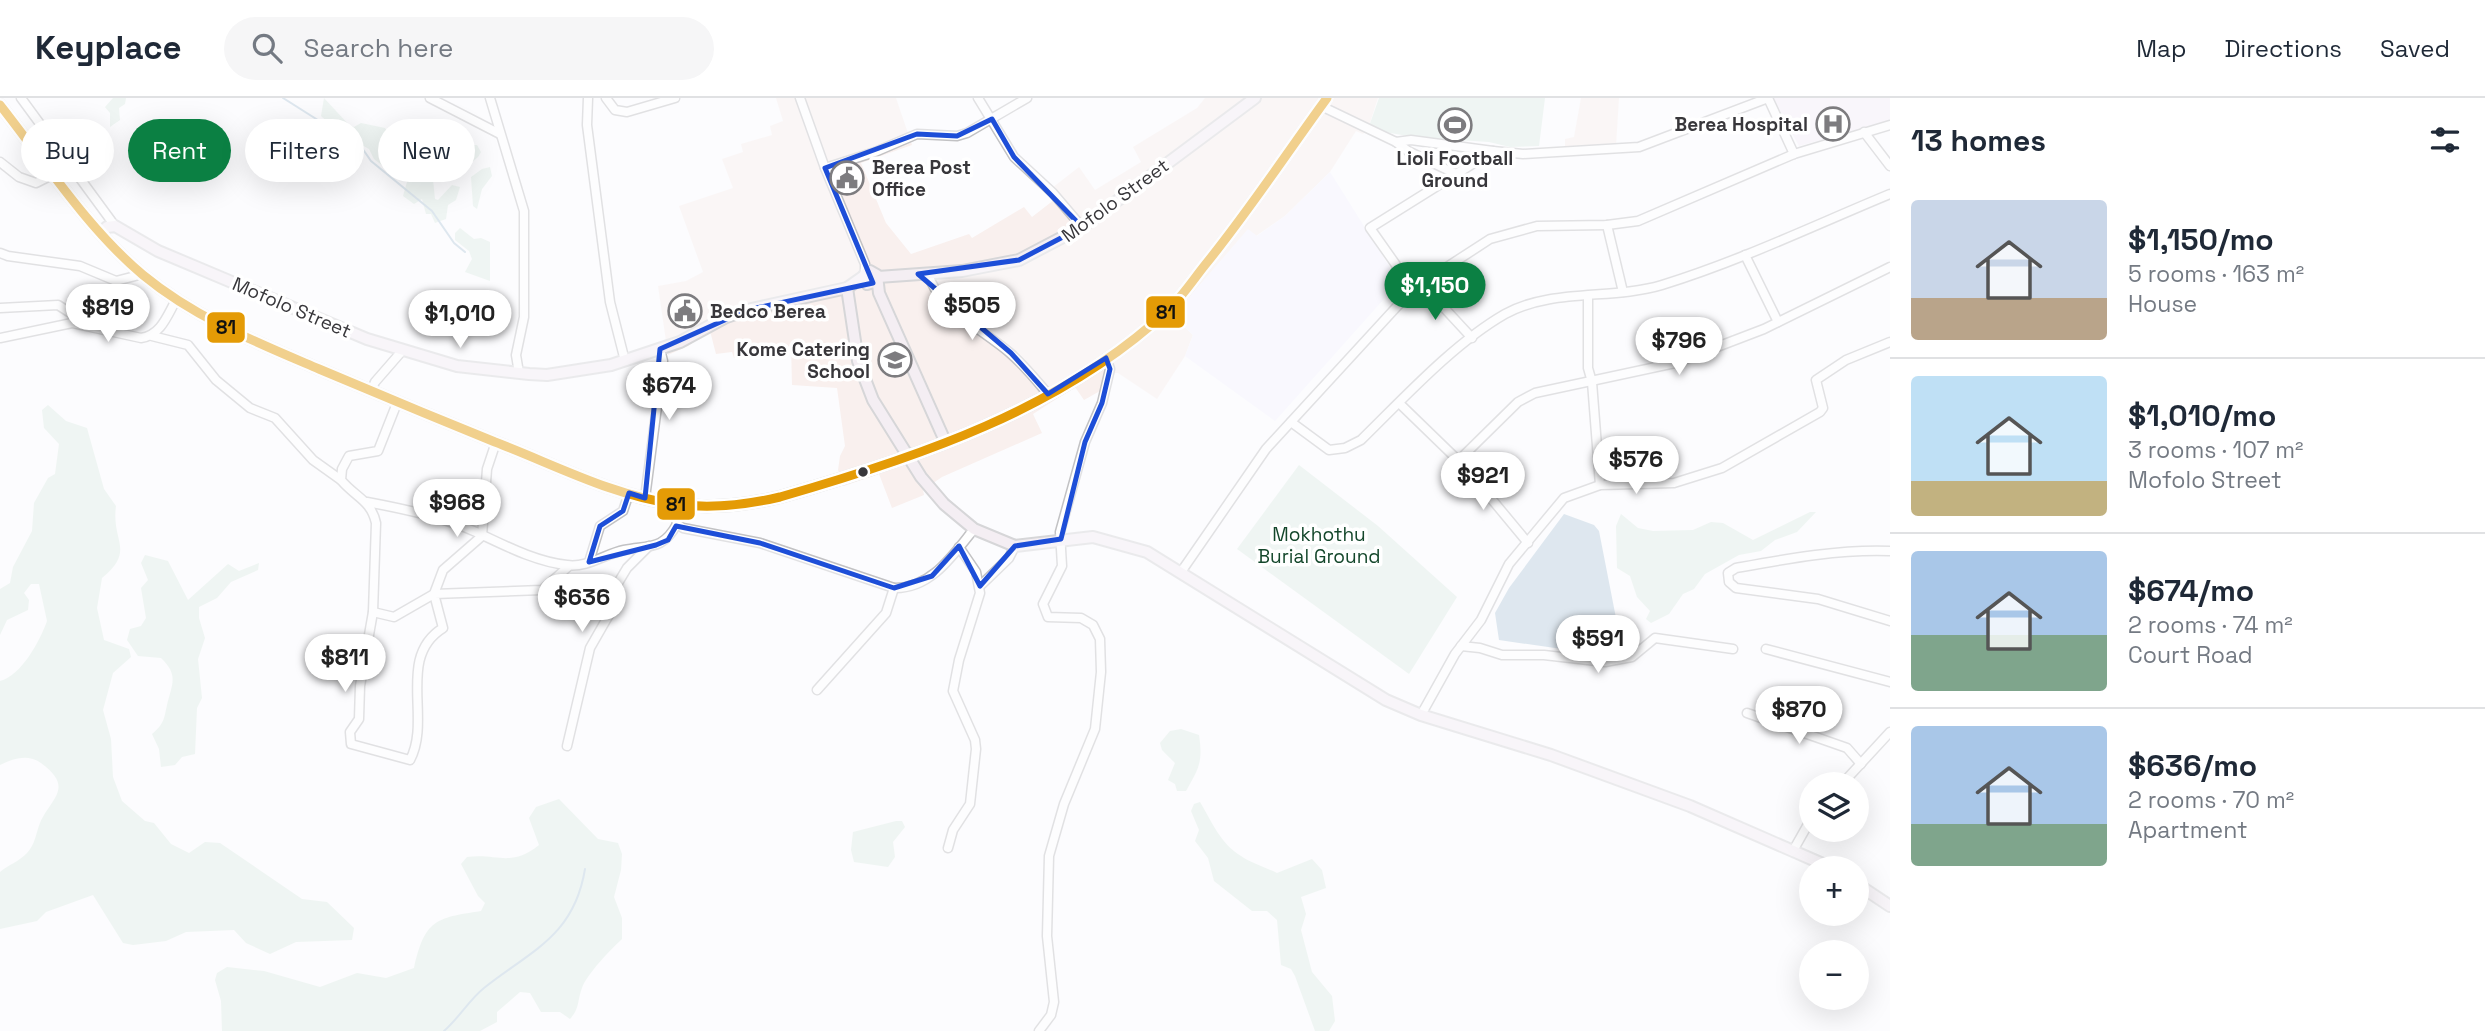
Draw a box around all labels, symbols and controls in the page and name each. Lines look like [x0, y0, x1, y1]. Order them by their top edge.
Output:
search box [224, 17, 714, 80]
text: Keyplace [35, 27, 182, 69]
icon: search [248, 29, 286, 67]
text: Search here [304, 31, 453, 65]
text: Map [2136, 33, 2186, 64]
text: Directions [2224, 33, 2342, 64]
text: Saved [2380, 33, 2450, 64]
hospital icon: Berea Hospital [1814, 105, 1852, 143]
sports icon: Lioli Football Ground [1436, 106, 1474, 144]
place label: Berea Hospital [1675, 112, 1808, 137]
chip: Buy [21, 119, 114, 182]
chip: Rent [128, 119, 231, 182]
chip: Filters [245, 119, 364, 182]
chip: New [378, 119, 475, 182]
text: 13 homes [1911, 121, 2046, 160]
icon: filters [2426, 121, 2464, 159]
place label: Lioli Football Ground [1397, 146, 1513, 193]
street label: Mofolo Street [1057, 153, 1174, 248]
place label: Berea Post Office [872, 155, 971, 202]
public building icon: Berea Post Office [828, 159, 866, 197]
text: $1,150/mo [2128, 220, 2274, 259]
icon: home [1967, 228, 2051, 312]
text: 5 rooms · 163 m² [2128, 259, 2304, 289]
pin: $1,150 [1378, 262, 1492, 322]
text: $1,150 [1401, 270, 1470, 300]
street label: Mofolo Street [229, 271, 355, 344]
pin: $505 [931, 282, 1013, 342]
pin: $819 [67, 285, 149, 344]
text: House [2128, 289, 2197, 319]
pin: $1,010 [403, 290, 517, 350]
text: $505 [944, 290, 1000, 320]
text: $819 [82, 292, 134, 322]
public building icon: Bedco Berea [666, 292, 704, 330]
line badge: 81 [1145, 295, 1186, 329]
text: $1,010 [424, 298, 496, 328]
place label: Bedco Berea [710, 299, 826, 324]
text: 81 [1156, 300, 1176, 325]
line badge: 81 [206, 311, 246, 344]
text: 81 [216, 315, 236, 340]
pin: $796 [1638, 317, 1720, 377]
text: $796 [1651, 325, 1707, 355]
place label: Kome Catering School [737, 337, 870, 384]
school or university icon: Kome Catering School [876, 341, 914, 379]
pin: $674 [628, 362, 710, 422]
text: $674 [642, 370, 696, 400]
text: $1,010/mo [2128, 396, 2276, 435]
icon: home [1967, 404, 2051, 488]
text: 3 rooms · 107 m² [2128, 435, 2304, 465]
pin: $576 [1595, 436, 1677, 496]
text: $576 [1609, 444, 1663, 474]
pin: $921 [1442, 452, 1524, 512]
text: $921 [1457, 460, 1509, 490]
unlabelled marker [856, 465, 870, 479]
text: Mofolo Street [2128, 465, 2282, 495]
pin: $968 [416, 480, 498, 539]
text: $968 [429, 487, 485, 517]
line badge: 81 [656, 487, 696, 521]
text: 81 [666, 492, 686, 517]
park label: Mokhothu Burial Ground [1257, 522, 1381, 569]
text: $674/mo [2128, 571, 2254, 610]
pin: $636 [541, 574, 623, 634]
icon: home [1967, 579, 2051, 663]
text: $636 [554, 582, 610, 612]
text: 2 rooms · 74 m² [2128, 610, 2293, 640]
pin: $591 [1557, 616, 1639, 675]
text: $591 [1572, 623, 1624, 653]
pin: $811 [304, 634, 386, 694]
text: Court Road [2128, 640, 2253, 670]
text: $811 [321, 642, 369, 672]
pin: $870 [1758, 686, 1840, 746]
text: $870 [1771, 694, 1827, 724]
text: $636/mo [2128, 746, 2257, 785]
icon: home [1967, 754, 2051, 838]
map controls [1799, 772, 1869, 1010]
button: layers [1799, 772, 1869, 842]
text: 2 rooms · 70 m² [2128, 785, 2294, 815]
text: Apartment [2128, 815, 2248, 845]
button: + [1799, 856, 1869, 926]
button: − [1799, 940, 1869, 1010]

